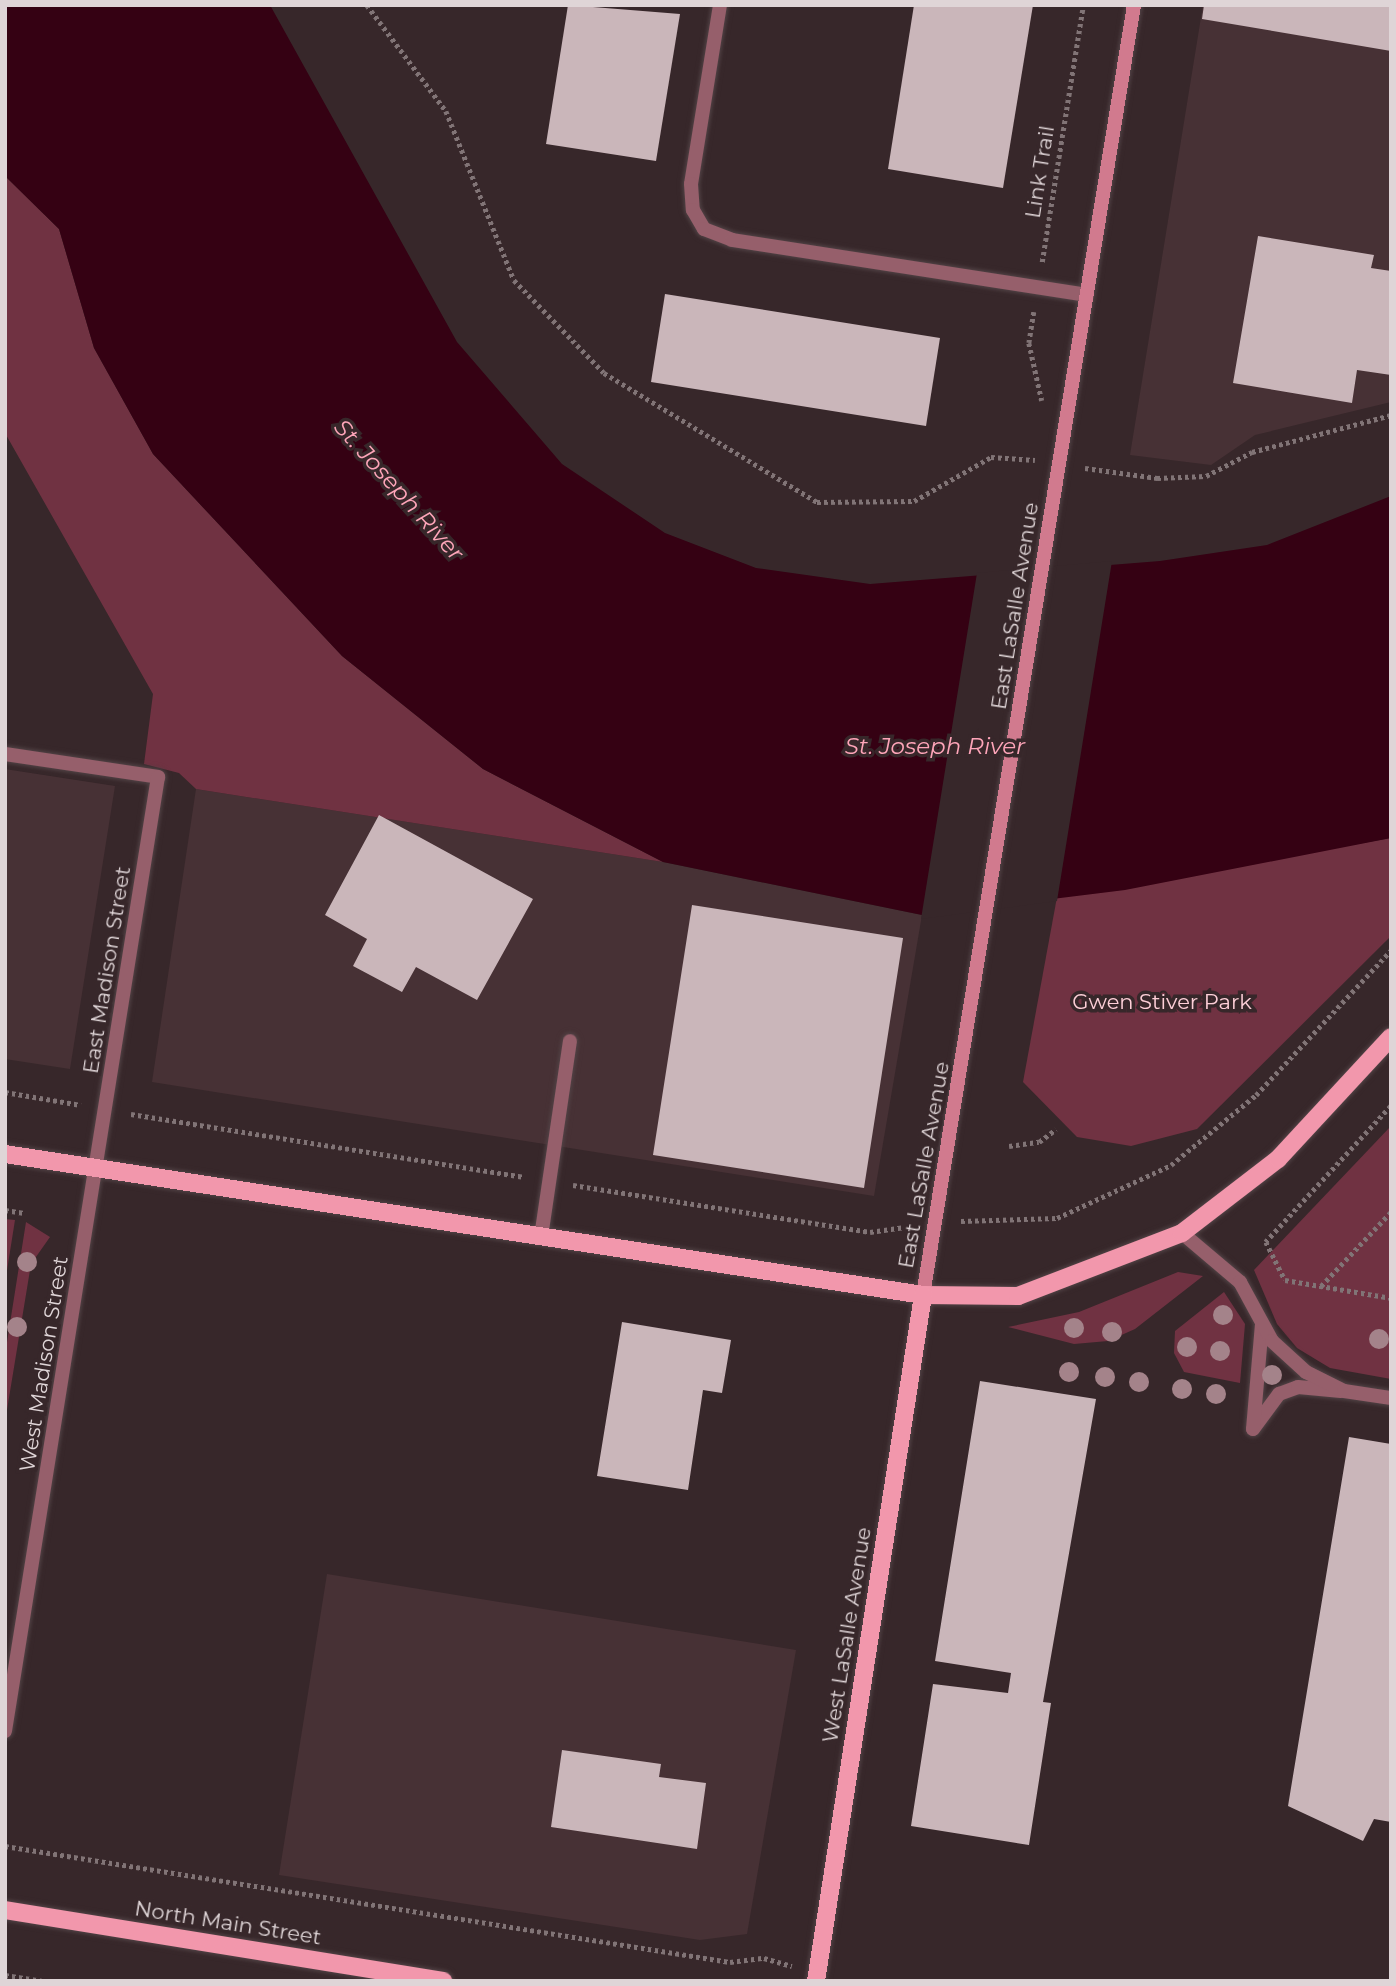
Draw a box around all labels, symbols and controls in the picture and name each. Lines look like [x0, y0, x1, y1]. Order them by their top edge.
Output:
street label: Link Trail [1020, 124, 1060, 220]
water label: St. Joseph River [328, 414, 470, 566]
street label: East LaSalle Avenue [986, 501, 1044, 711]
water label: St. Joseph River [845, 732, 1025, 760]
street label: East Madison Street [78, 865, 136, 1075]
park label: Gwen Stiver Park [1072, 989, 1252, 1015]
street label: East LaSalle Avenue [893, 1060, 955, 1270]
street label: West Madison Street [14, 1254, 74, 1474]
street label: West LaSalle Avenue [818, 1525, 876, 1745]
street label: North Main Street [133, 1896, 323, 1950]

